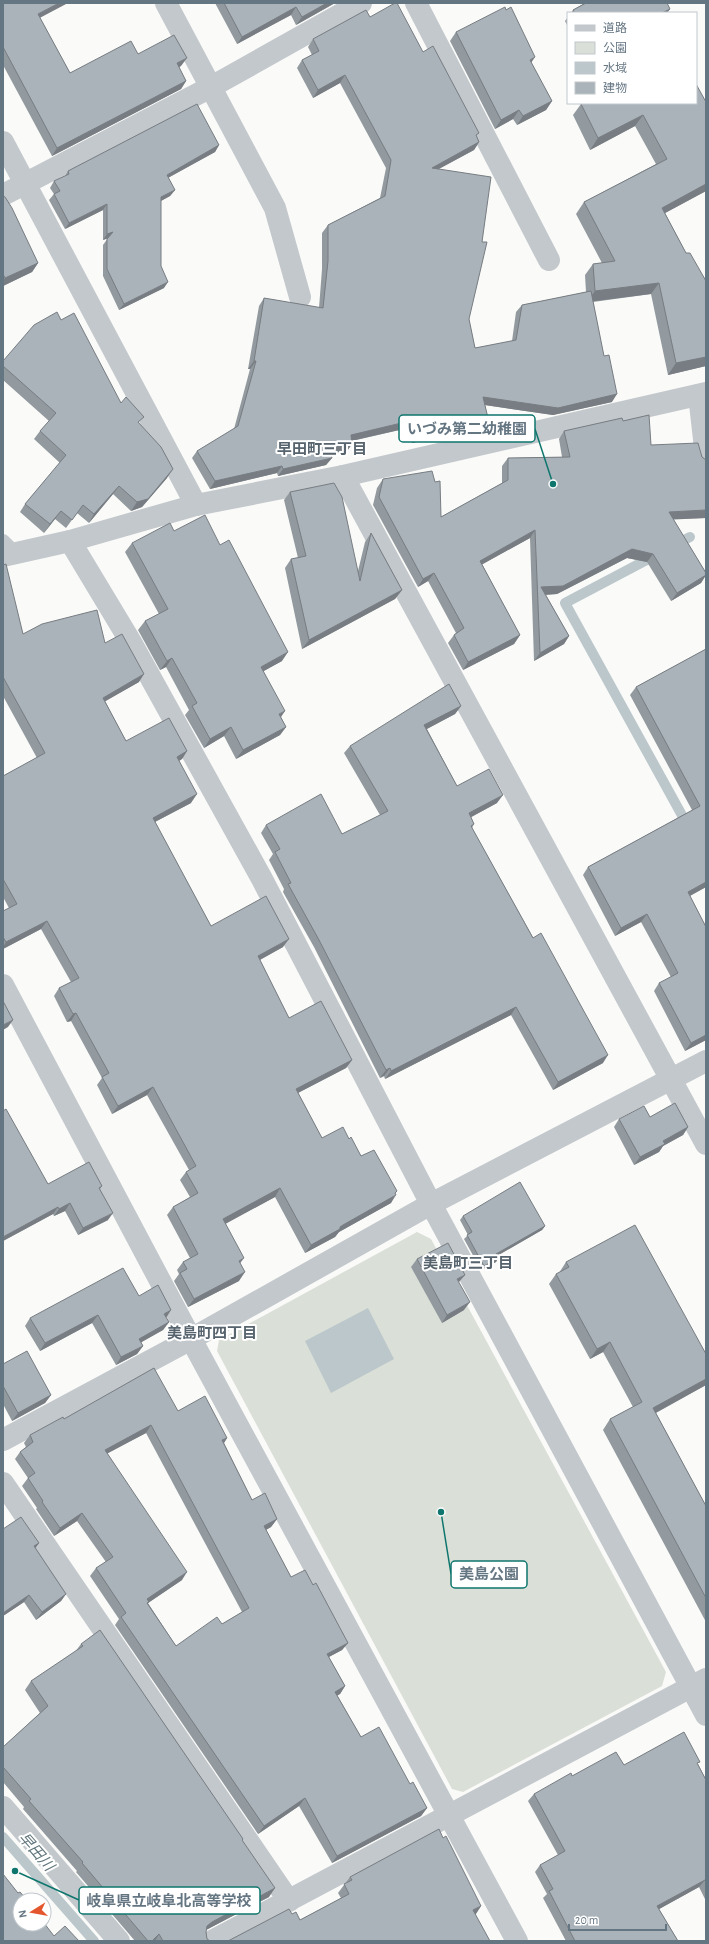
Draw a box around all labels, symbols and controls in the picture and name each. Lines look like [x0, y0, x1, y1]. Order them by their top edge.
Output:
legend [567, 12, 697, 104]
text: 道路 [603, 21, 627, 34]
text: 公園 [603, 42, 627, 54]
text: 水域 [603, 62, 627, 74]
text: 建物 [603, 81, 627, 94]
callout: いづみ第二幼稚園 [399, 415, 535, 442]
text: いづみ第二幼稚園 [407, 421, 527, 437]
district label: 早田町三丁目 [277, 442, 367, 457]
district label: 美島町三丁目 [423, 1254, 513, 1271]
district label: 美島町四丁目 [167, 1324, 257, 1341]
callout: 美島公園 [451, 1561, 527, 1588]
text: 美島公園 [459, 1565, 519, 1582]
water label: 早田川 [16, 1830, 58, 1875]
callout: 岐阜県立岐阜北高等学校 [79, 1887, 260, 1914]
north arrow [12, 1892, 52, 1932]
text: 岐阜県立岐阜北高等学校 [86, 1892, 252, 1909]
scale bar [569, 1906, 666, 1932]
text: N [17, 1909, 29, 1919]
text: 20 m [575, 1914, 598, 1926]

